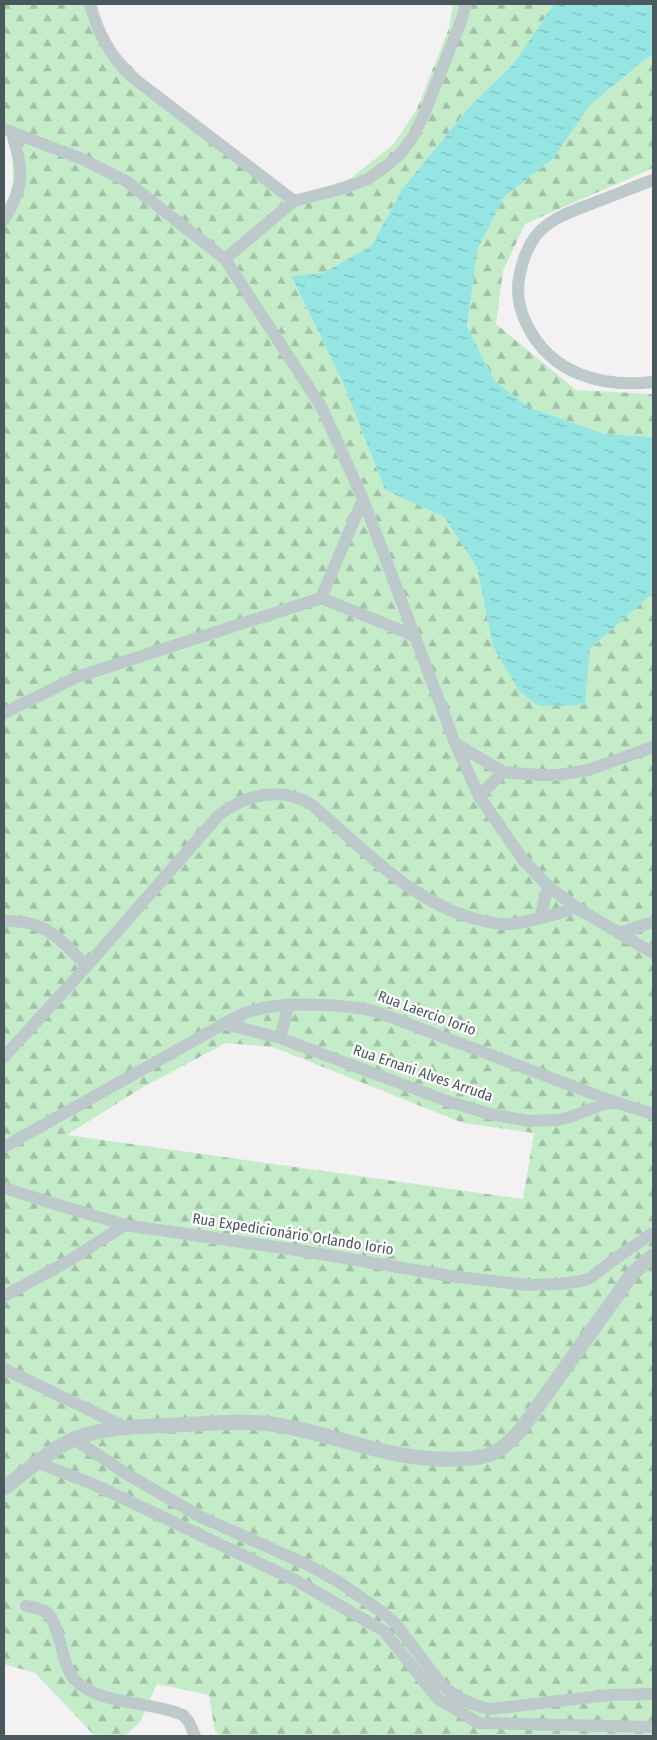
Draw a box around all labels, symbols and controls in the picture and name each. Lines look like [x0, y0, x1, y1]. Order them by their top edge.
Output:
street label: Rua Laercio Iorio [375, 987, 479, 1039]
street label: Rua Ernani Alves Arruda [351, 1041, 495, 1105]
street label: Rua Expedicionário Orlando Iorio [191, 1209, 395, 1259]

